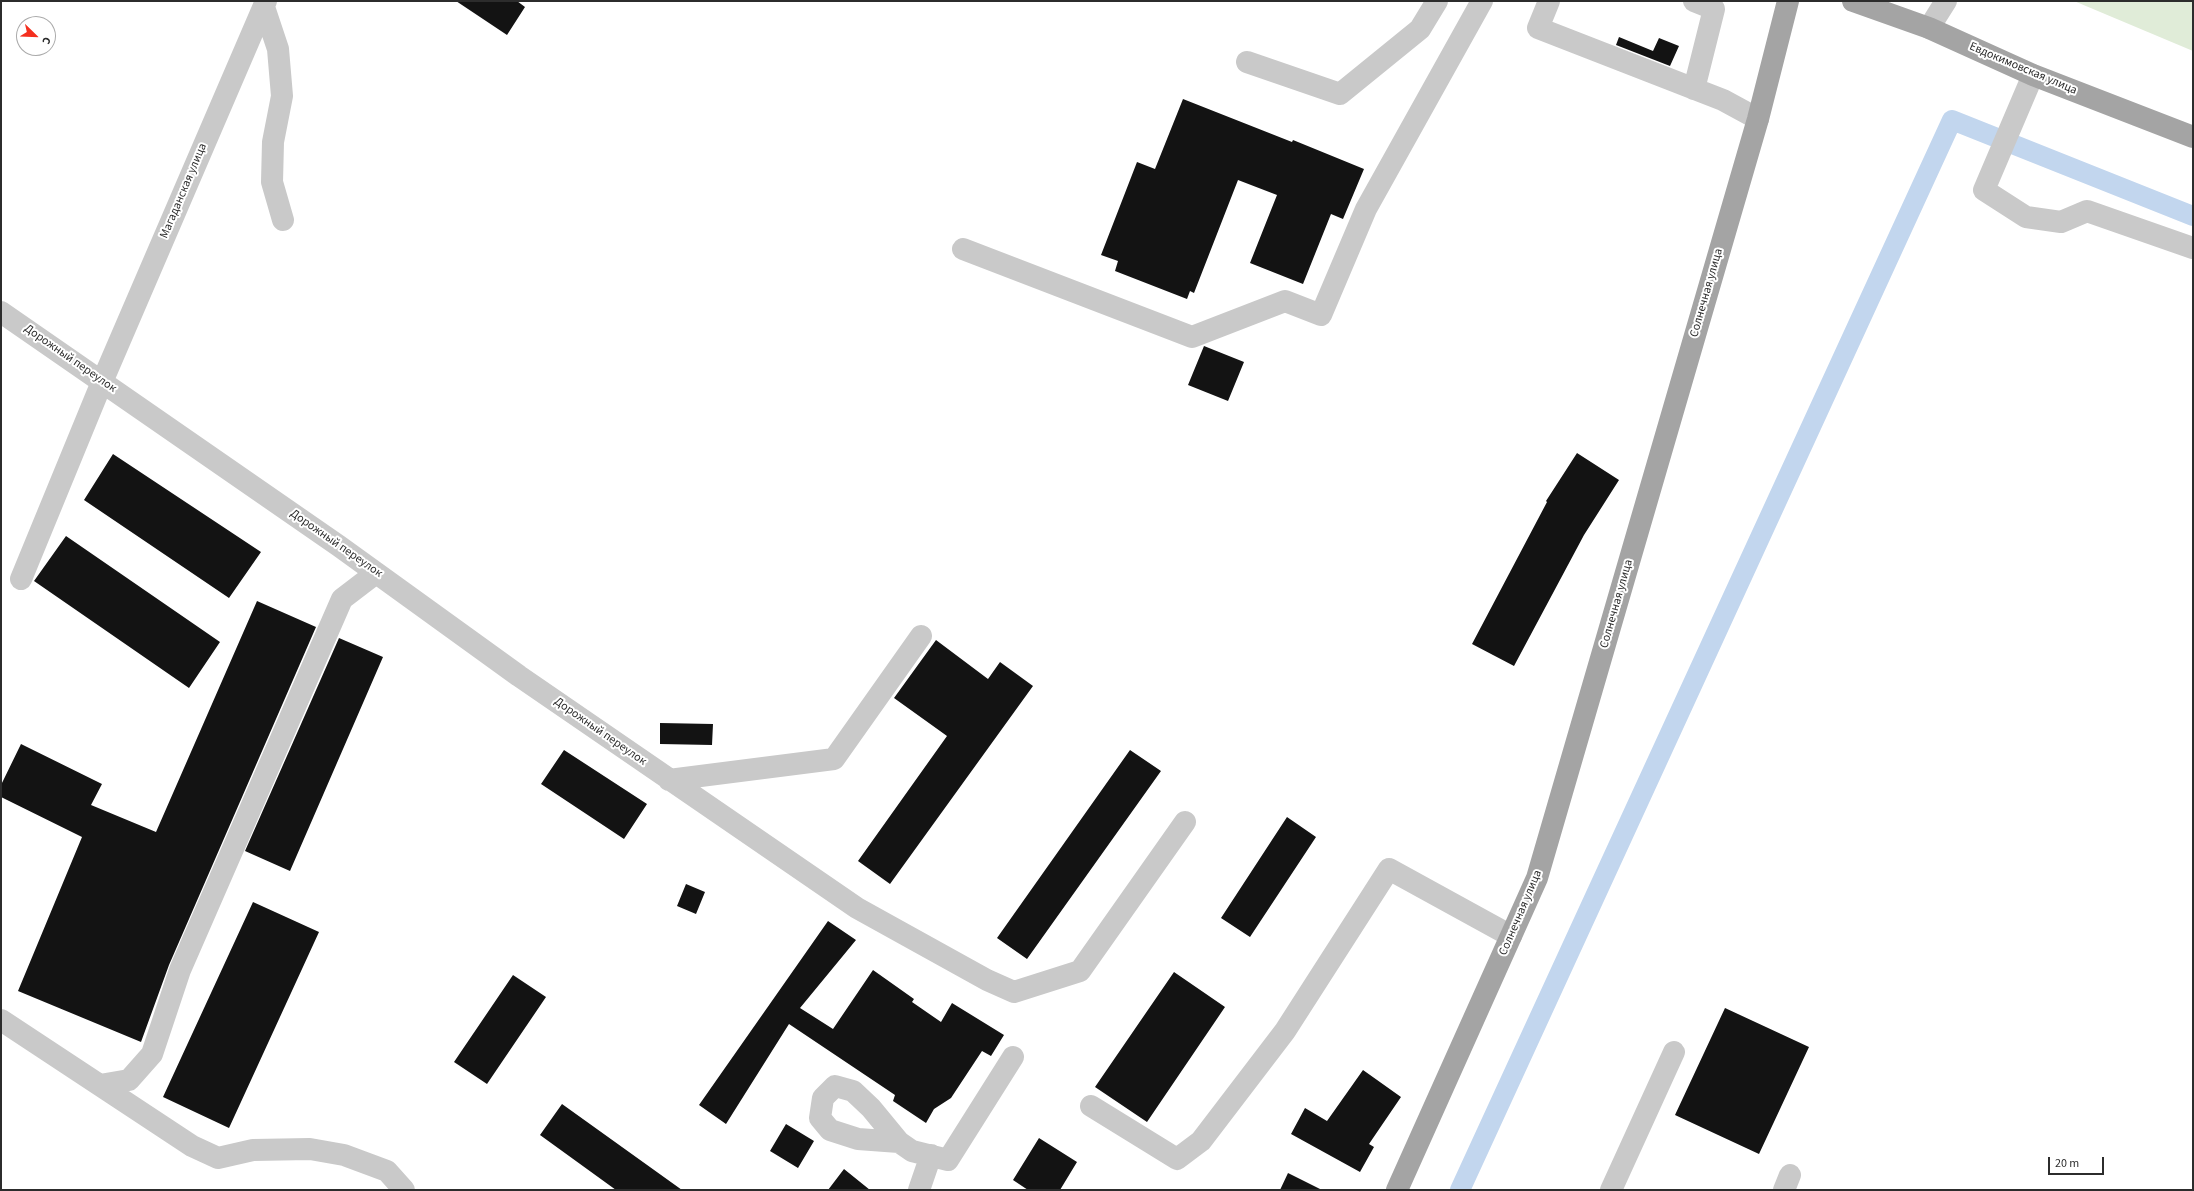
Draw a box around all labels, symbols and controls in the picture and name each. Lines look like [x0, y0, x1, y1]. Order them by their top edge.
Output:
north arrow [16, 16, 56, 56]
text: С [38, 35, 55, 46]
street label: Евдокимовская улица [1967, 40, 2079, 98]
street label: Магаданская улица [157, 141, 211, 241]
street label: Солнечная улица [1687, 247, 1727, 339]
street label: Дорожный переулок [21, 322, 119, 396]
street label: Дорожный переулок [287, 507, 385, 581]
street label: Солнечная улица [1597, 558, 1637, 650]
street label: Дорожный переулок [551, 695, 649, 769]
street label: Солнечная улица [1497, 868, 1545, 958]
scale bar [2050, 1149, 2106, 1175]
text: 20 m [2055, 1155, 2079, 1172]

